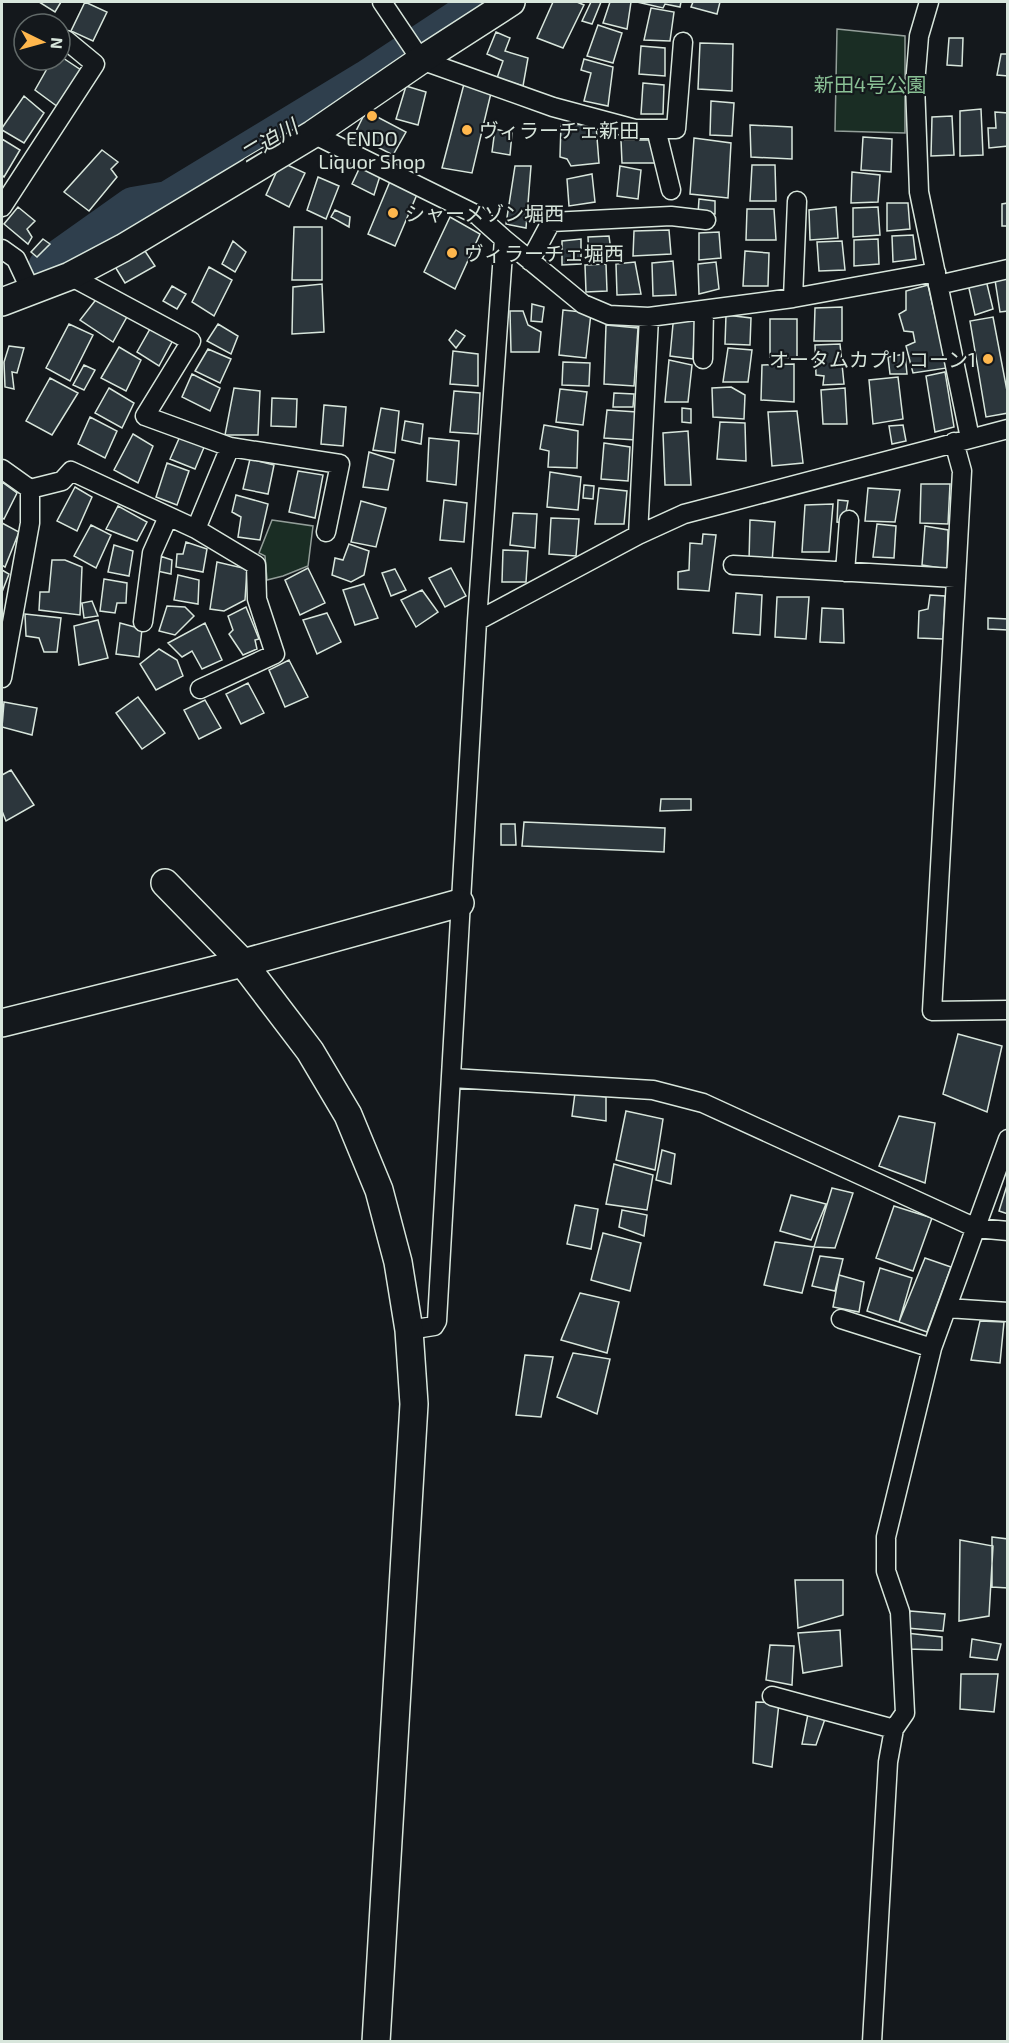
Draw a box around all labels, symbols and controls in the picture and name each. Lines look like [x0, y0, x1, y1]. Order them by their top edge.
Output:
north arrow [12, 12, 72, 72]
text: N [47, 37, 67, 50]
park label: 新田4号公園 [814, 72, 926, 96]
marker: ENDO Liquor Shop [365, 109, 379, 123]
water label: 二迫川 [235, 112, 303, 167]
place label: ヴィラーチェ新田 [479, 118, 639, 142]
marker: ヴィラーチェ新田 [460, 123, 474, 137]
place label: ENDO Liquor Shop [318, 126, 426, 173]
place label: シャーメゾン堀西 [405, 201, 564, 225]
marker: シャーメゾン堀西 [386, 206, 400, 220]
place label: ヴィラーチェ堀西 [464, 241, 624, 265]
marker: ヴィラーチェ堀西 [445, 246, 459, 260]
place label: オータムカプリコーン1 [769, 347, 976, 371]
marker: オータムカプリコーン1 [981, 352, 995, 366]

